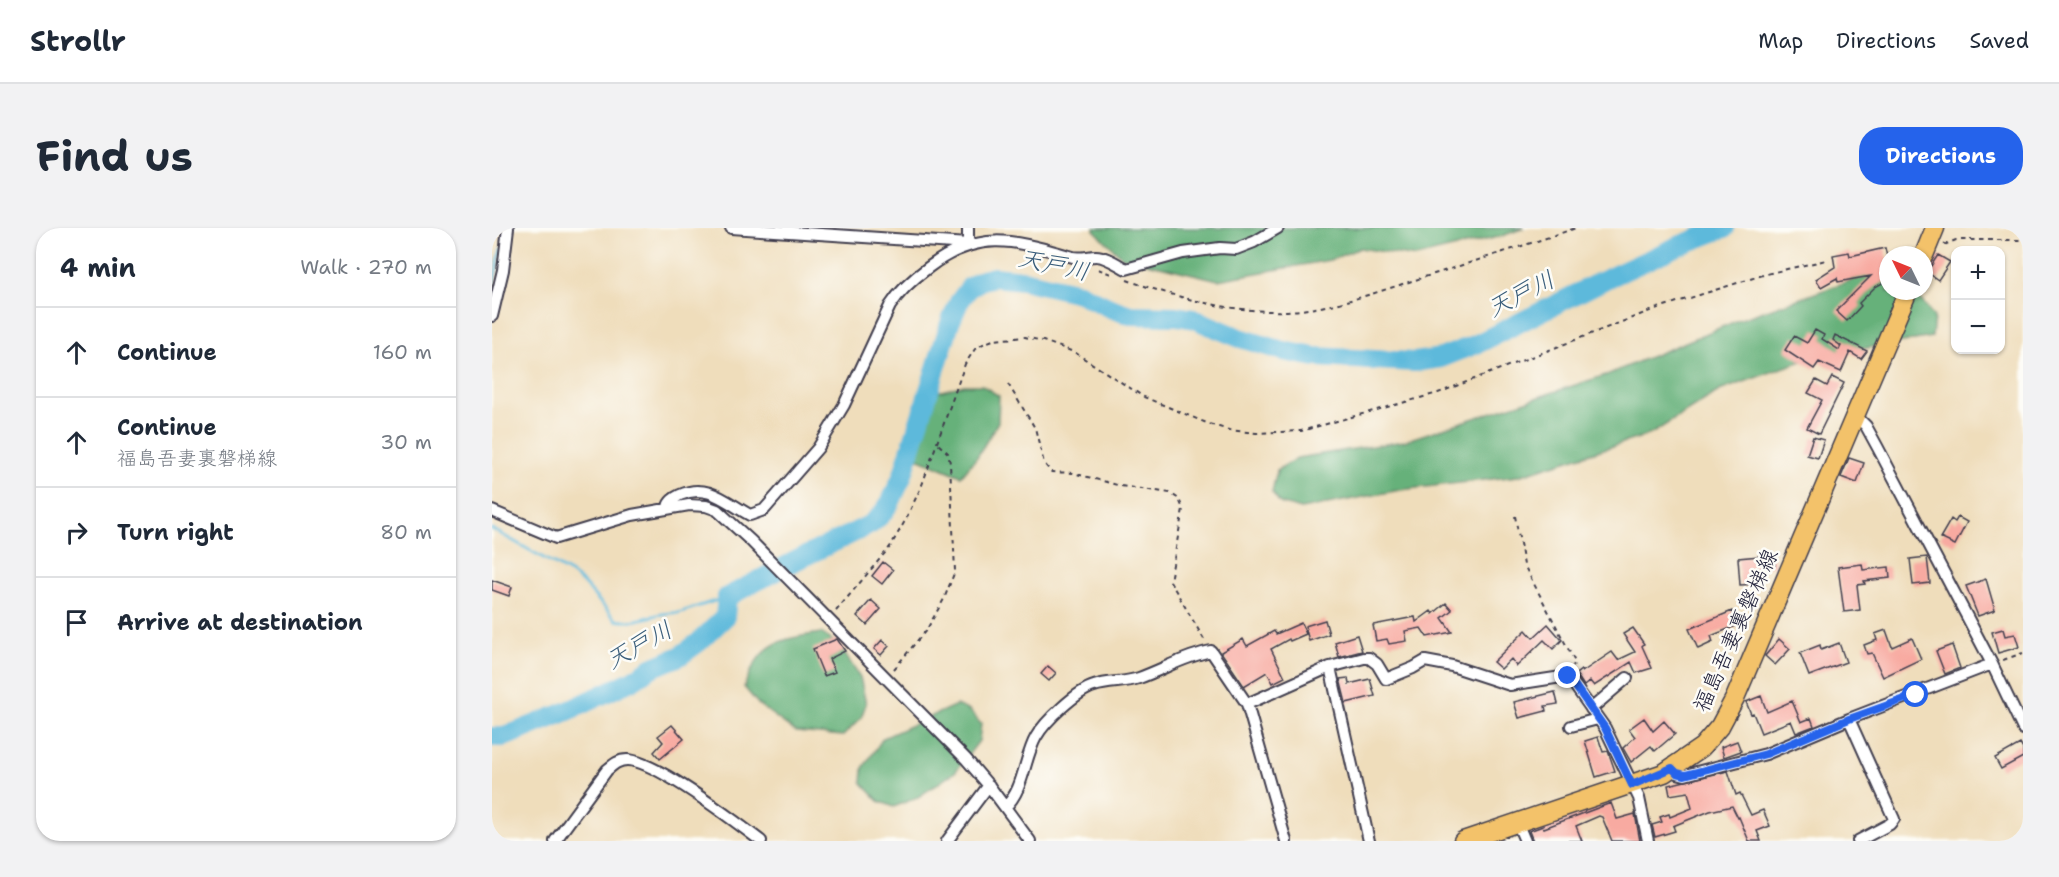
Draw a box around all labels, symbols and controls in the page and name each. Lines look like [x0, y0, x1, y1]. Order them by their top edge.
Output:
text: Strollr [30, 22, 126, 60]
text: Map [1758, 27, 1803, 55]
text: Directions [1836, 27, 1936, 55]
text: Saved [1969, 27, 2029, 55]
button: Directions [1859, 127, 2023, 185]
text: Find us [36, 128, 193, 184]
water label: 天戸川 [1015, 242, 1093, 288]
north arrow [1879, 246, 1933, 300]
map controls [1951, 246, 2005, 354]
button: + [1951, 246, 2005, 300]
text: 4 min [60, 250, 136, 285]
text: Walk · 270 m [300, 254, 432, 280]
water label: 天戸川 [1482, 263, 1560, 325]
button: − [1951, 300, 2005, 354]
icon: ahead [60, 336, 93, 369]
text: Continue [117, 338, 217, 367]
text: 160 m [373, 339, 432, 365]
text: Continue [117, 413, 217, 442]
icon: ahead [60, 426, 93, 459]
text: 30 m [380, 429, 432, 455]
text: 福島吾妻裏磐梯線 [117, 445, 277, 471]
icon: right [60, 516, 93, 549]
text: Turn right [117, 518, 234, 547]
text: 80 m [380, 519, 432, 545]
street label: 福島吾妻裏磐梯線 [1686, 544, 1784, 717]
icon: arrive [60, 606, 93, 639]
text: Arrive at destination [117, 608, 363, 637]
water label: 天戸川 [600, 614, 678, 676]
route end [1554, 662, 1580, 688]
route start [1902, 681, 1928, 707]

